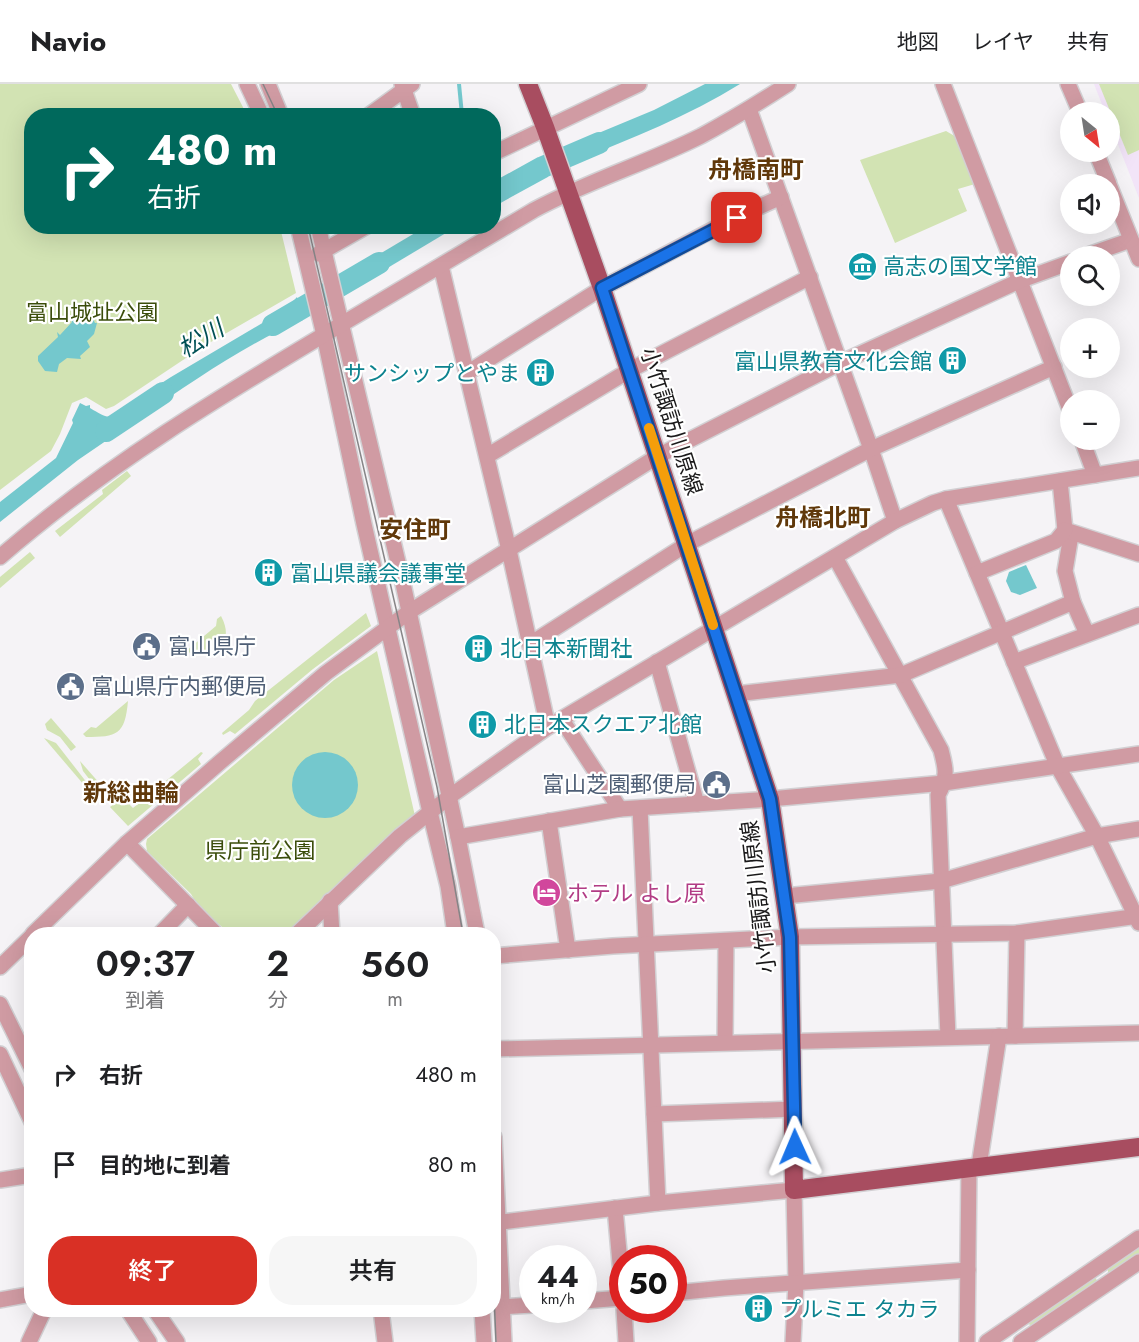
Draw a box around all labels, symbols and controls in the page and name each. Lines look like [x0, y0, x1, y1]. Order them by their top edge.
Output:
text: Navio [30, 21, 106, 62]
text: 地図 [897, 27, 939, 57]
text: レイヤ [972, 27, 1034, 57]
text: 共有 [1067, 27, 1109, 57]
north arrow [1060, 102, 1120, 162]
map controls [1060, 102, 1120, 450]
text: 480 m [147, 120, 278, 181]
icon: right [48, 132, 126, 210]
district label: 舟橋南町 [708, 152, 804, 187]
button: sound [1060, 174, 1120, 234]
text: 右折 [147, 178, 201, 217]
pin [711, 192, 762, 243]
icon: arrive [720, 201, 753, 234]
button: search [1060, 246, 1120, 306]
museum icon: 高志の国文学館 [846, 250, 878, 282]
place label: 高志の国文学館 [883, 250, 1037, 282]
park label: 富山城址公園 [26, 296, 158, 328]
water label: 松川 [171, 310, 233, 366]
button: + [1060, 318, 1120, 378]
street label: 小竹諏訪川原線 [633, 343, 711, 499]
place label: 富山県教育文化会館 [734, 345, 932, 377]
building icon: 富山県教育文化会館 [937, 345, 969, 377]
place label: サンシップとやま [344, 357, 520, 389]
building icon: サンシップとやま [525, 357, 557, 389]
button: − [1060, 390, 1120, 450]
district label: 舟橋北町 [775, 500, 871, 535]
district label: 安住町 [379, 512, 451, 547]
building icon: 富山県議会議事堂 [253, 557, 285, 589]
place label: 富山県議会議事堂 [290, 557, 466, 589]
public building icon: 富山県庁 [131, 630, 163, 662]
place label: 富山県庁 [168, 630, 256, 662]
building icon: 北日本新聞社 [463, 632, 495, 664]
place label: 北日本新聞社 [500, 632, 632, 664]
public building icon: 富山県庁内郵便局 [54, 670, 86, 702]
place label: 富山県庁内郵便局 [91, 670, 267, 702]
building icon: 北日本スクエア北館 [467, 708, 499, 740]
place label: 北日本スクエア北館 [504, 708, 702, 740]
place label: 富山芝園郵便局 [542, 768, 696, 800]
public building icon: 富山芝園郵便局 [701, 768, 733, 800]
district label: 新総曲輪 [83, 775, 179, 810]
street label: 小竹諏訪川原線 [733, 819, 783, 975]
park label: 県庁前公園 [205, 834, 315, 866]
hotel icon: ホテル よし原 [530, 877, 562, 909]
place label: ホテル よし原 [567, 877, 706, 909]
text: 09:37 [96, 937, 195, 989]
text: 2 [267, 937, 289, 989]
text: 560 [361, 938, 429, 990]
text: m [387, 985, 403, 1014]
text: 到着 [125, 986, 165, 1015]
text: 分 [268, 986, 288, 1015]
icon: right [48, 1058, 81, 1091]
text: 480 m [415, 1058, 477, 1090]
text: 右折 [99, 1059, 143, 1091]
position arrow [763, 1115, 827, 1179]
icon: arrive [48, 1148, 81, 1181]
text: 80 m [428, 1148, 477, 1180]
text: 目的地に到着 [99, 1149, 231, 1181]
button: 終了 [48, 1236, 257, 1305]
button: 共有 [269, 1236, 477, 1305]
speed limit sign: 50 [609, 1245, 687, 1323]
text: 44 [537, 1255, 579, 1298]
text: km/h [541, 1288, 575, 1310]
building icon: プルミエ タカラ [742, 1293, 774, 1325]
place label: プルミエ タカラ [779, 1293, 940, 1325]

